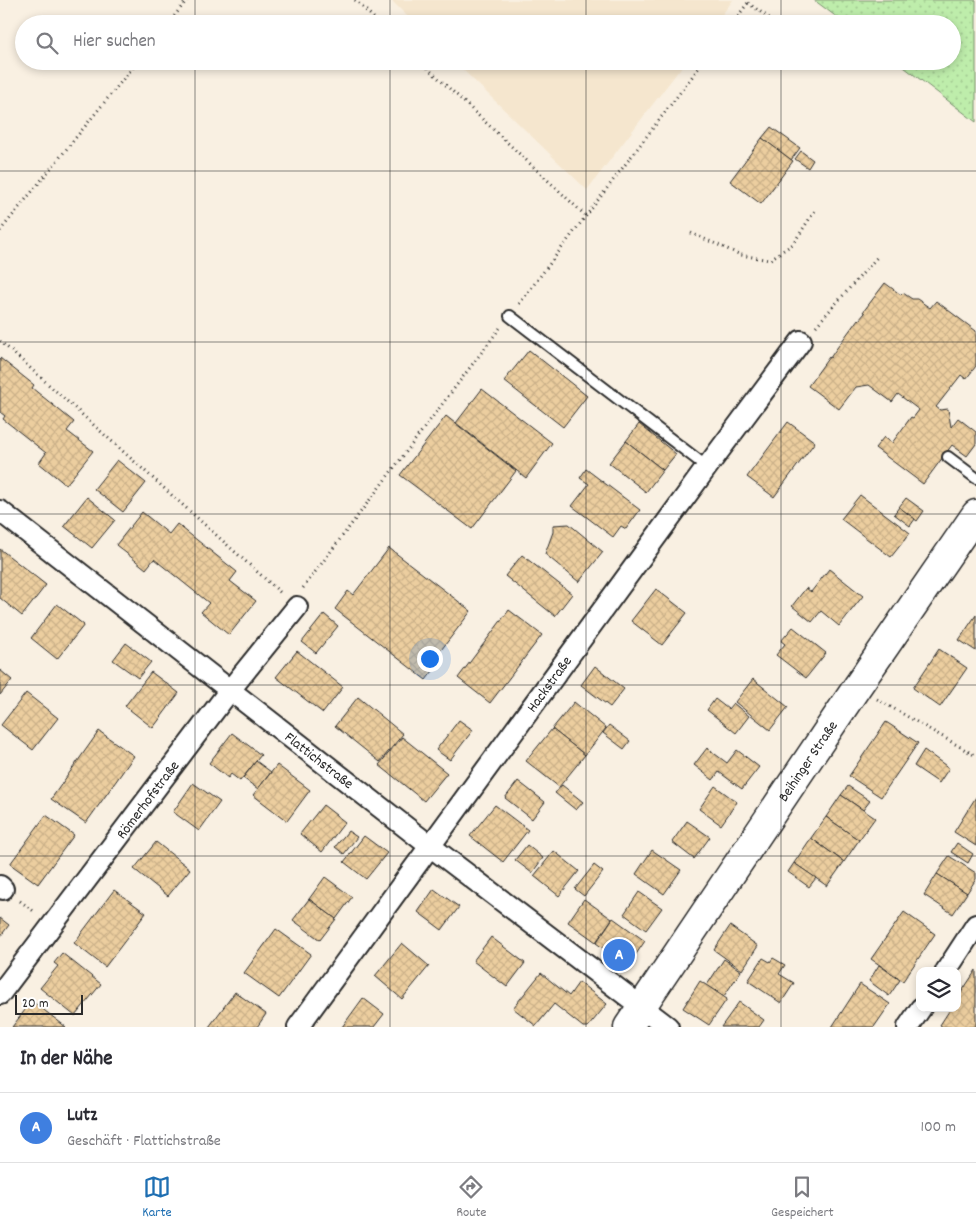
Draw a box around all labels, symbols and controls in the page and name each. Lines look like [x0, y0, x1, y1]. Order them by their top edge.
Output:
search box [15, 15, 961, 70]
icon: search [33, 29, 61, 57]
text: Hier suchen [73, 29, 156, 56]
your location [417, 646, 443, 672]
street label: Hackstraße [522, 652, 579, 718]
street label: Beihinger Straße [774, 717, 845, 807]
street label: Flattichstraße [279, 728, 358, 796]
street label: Römerhofstraße [112, 756, 186, 845]
pin: A [603, 936, 635, 974]
map controls [916, 967, 961, 1012]
button: layers [916, 967, 961, 1012]
scale bar [15, 992, 82, 1015]
text: 20 m [22, 994, 49, 1014]
text: In der Nähe [20, 1045, 112, 1075]
text: Lutz [67, 1103, 97, 1130]
text: A [32, 1116, 40, 1139]
text: 100 m [920, 1116, 956, 1139]
text: Geschäft · Flattichstraße [67, 1130, 221, 1153]
tab: Karte [142, 1173, 172, 1223]
tab: Route [456, 1173, 487, 1223]
tab: Gespeichert [771, 1173, 834, 1223]

